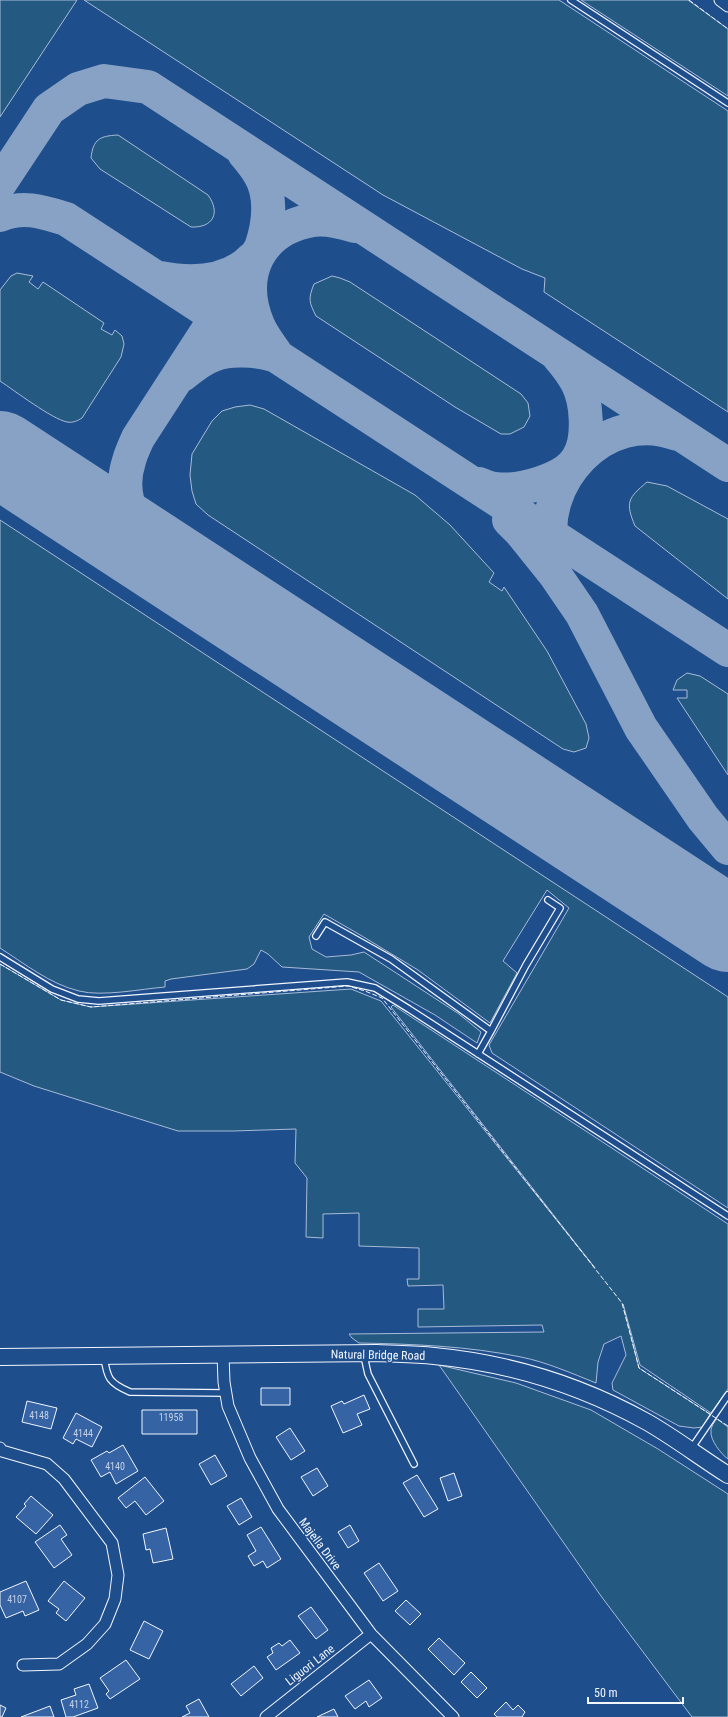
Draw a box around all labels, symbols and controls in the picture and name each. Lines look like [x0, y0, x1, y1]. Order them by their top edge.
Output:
street label: Natural Bridge Road [331, 1347, 425, 1363]
house number: 4148 [29, 1410, 49, 1421]
house number: 11958 [159, 1412, 183, 1423]
house number: 4144 [73, 1428, 93, 1439]
house number: 4140 [105, 1461, 125, 1472]
street label: Majella Drive [296, 1515, 344, 1573]
house number: 4107 [7, 1594, 27, 1605]
street label: Liguori Lane [283, 1641, 338, 1688]
scale bar [588, 1679, 683, 1705]
text: 50 m [594, 1686, 618, 1700]
house number: 4112 [69, 1699, 89, 1710]

